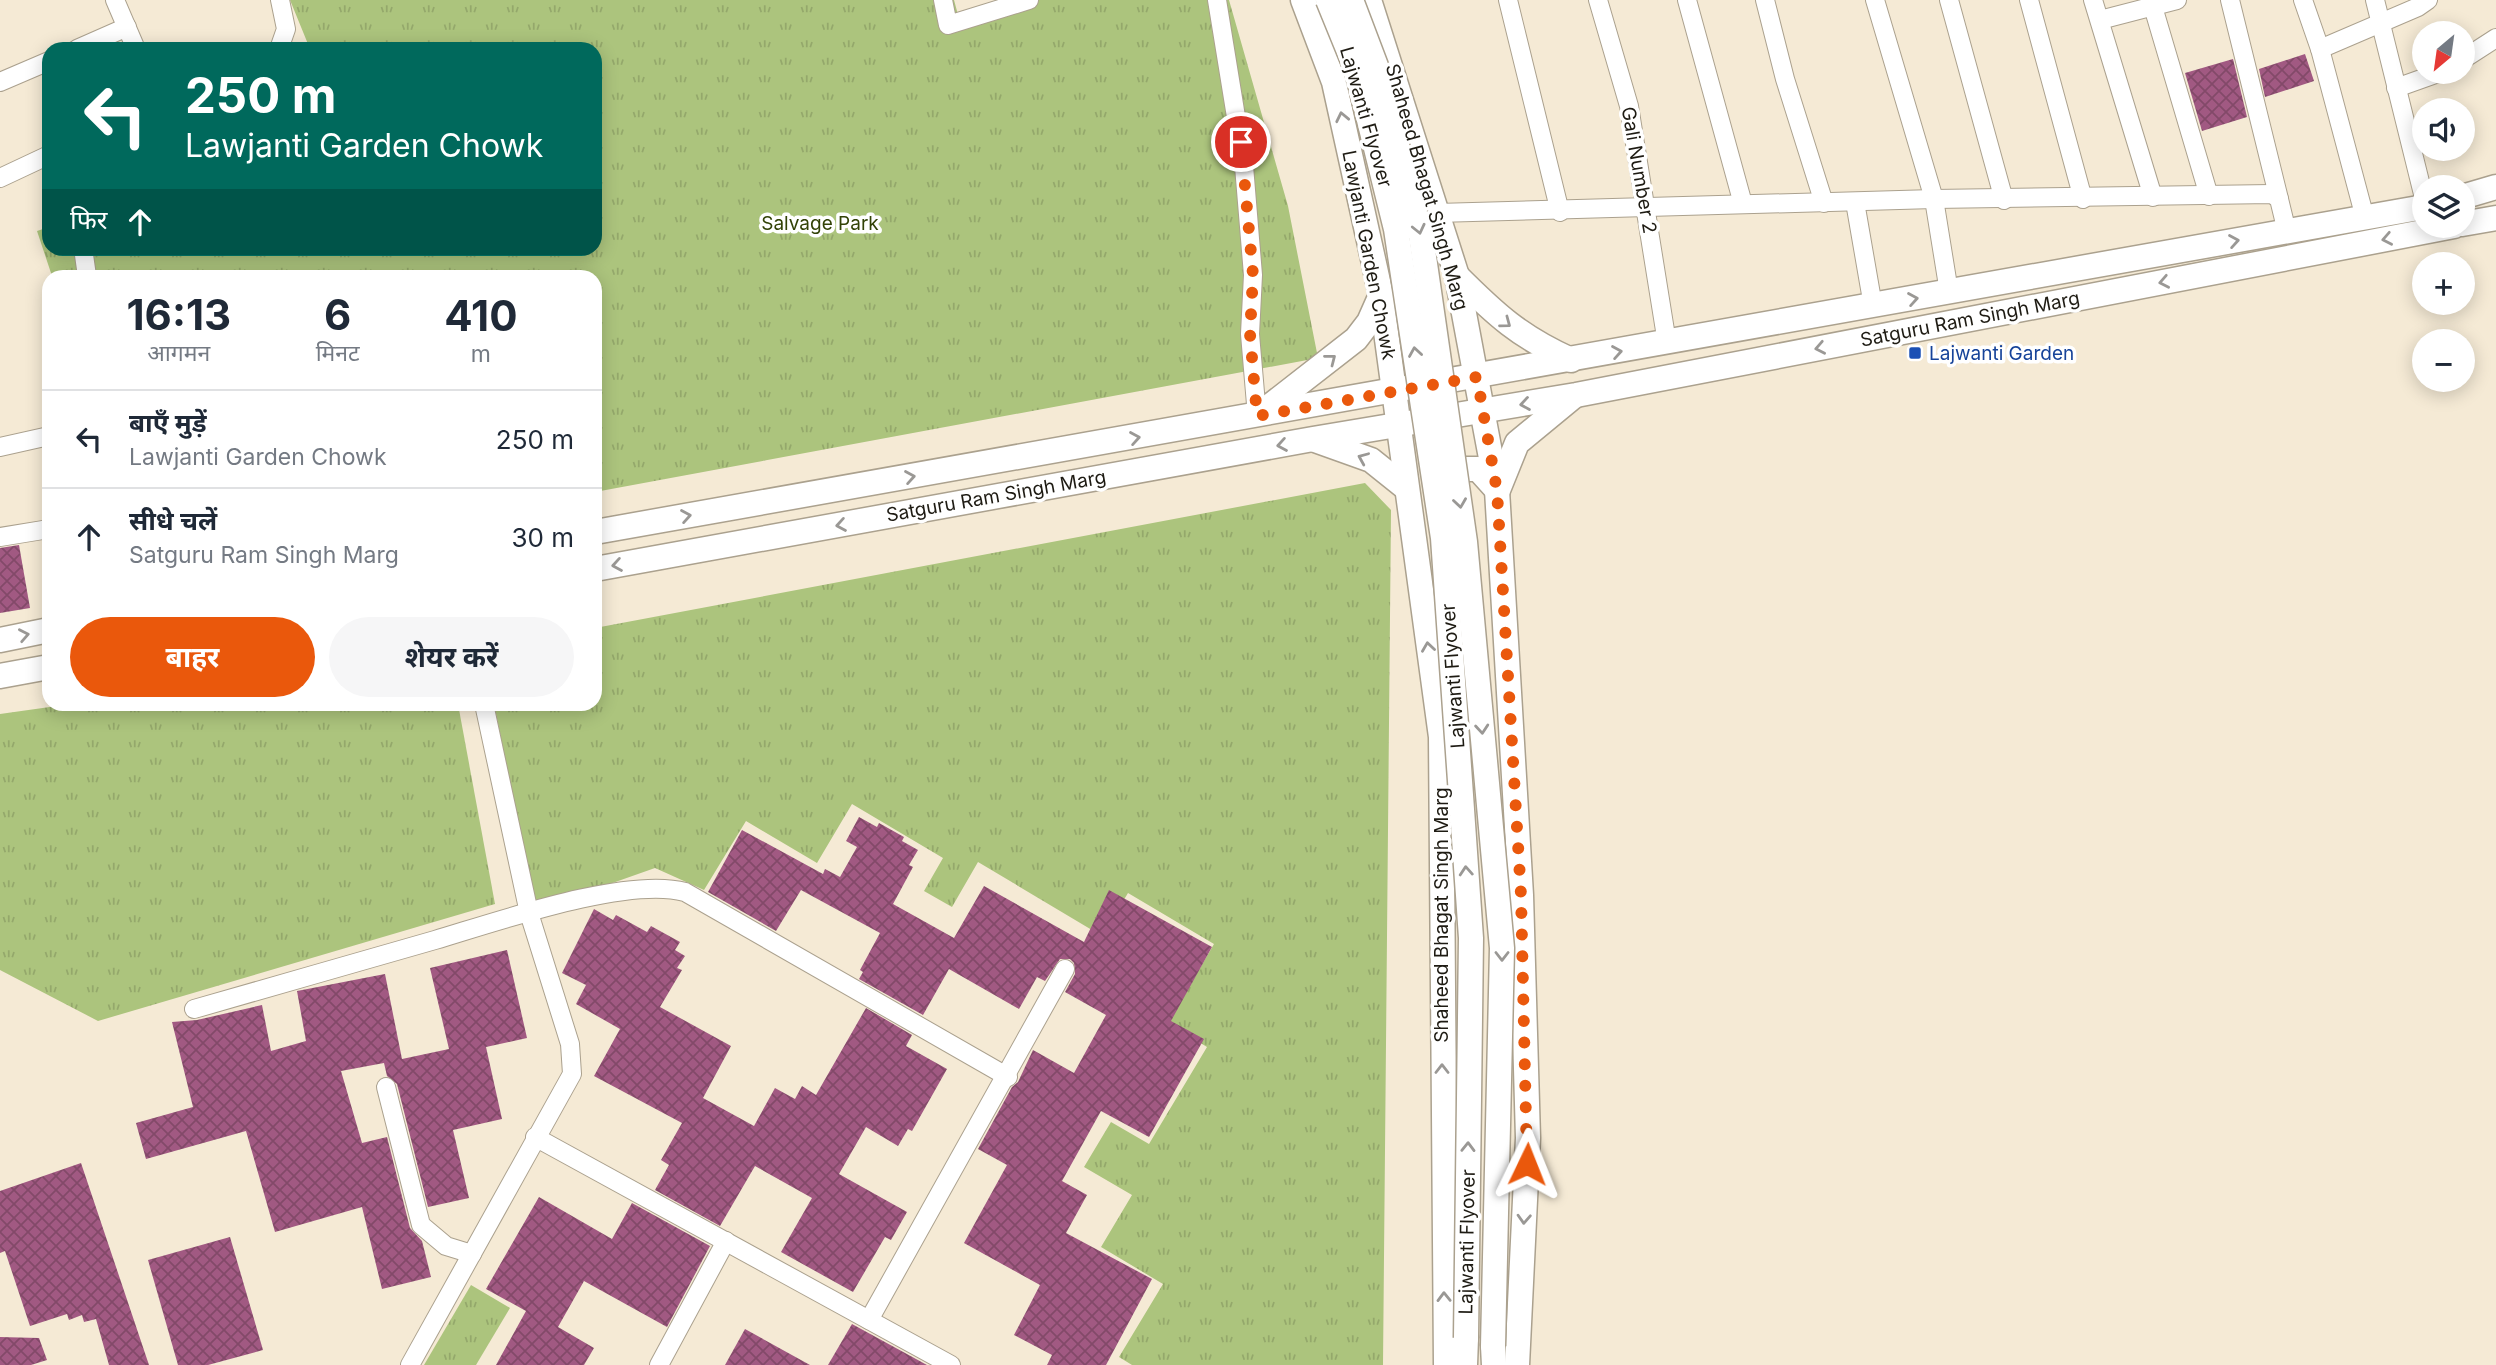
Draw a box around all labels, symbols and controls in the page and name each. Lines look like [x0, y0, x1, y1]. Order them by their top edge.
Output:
north arrow [2412, 21, 2474, 84]
map controls [2412, 21, 2475, 392]
street label: Lajwanti Flyover [1335, 44, 1397, 190]
street label: Shaheed Bhagat Singh Marg [1381, 61, 1473, 313]
text: 250 m [185, 66, 337, 125]
icon: left [70, 70, 161, 161]
button: sound [2412, 98, 2475, 161]
street label: Gali Number 2 [1617, 105, 1661, 235]
one-way arrow [1336, 111, 1350, 123]
pin [1211, 112, 1271, 172]
icon: arrive [1222, 123, 1260, 161]
text: Lawjanti Garden Chowk [185, 126, 543, 165]
street label: Lawjanti Garden Chowk [1337, 148, 1401, 362]
button: layers [2412, 175, 2475, 238]
icon: ahead [121, 203, 159, 241]
text: फिर [70, 204, 107, 235]
park label: Salvage Park [761, 212, 879, 235]
one-way arrow [1411, 223, 1425, 235]
one-way arrow [2381, 230, 2393, 245]
one-way arrow [2228, 235, 2240, 250]
button: + [2412, 252, 2475, 315]
one-way arrow [2158, 273, 2170, 288]
street label: Satguru Ram Singh Marg [1858, 286, 2082, 352]
text: 16:13 [127, 289, 231, 340]
text: 6 [324, 289, 351, 340]
text: 410 [444, 290, 517, 341]
one-way arrow [1907, 292, 1919, 307]
one-way arrow [1499, 315, 1511, 327]
button: − [2412, 329, 2475, 392]
text: आगमन [147, 339, 210, 367]
text: मिनट [316, 339, 360, 367]
text: m [471, 340, 491, 368]
one-way arrow [1814, 340, 1826, 355]
place label: Lajwanti Garden [1929, 342, 2074, 365]
one-way arrow [1611, 345, 1623, 360]
marker: Lajwanti Garden [1907, 345, 1923, 361]
one-way arrow [1408, 346, 1423, 358]
one-way arrow [1323, 355, 1335, 368]
one-way arrow [1519, 396, 1531, 411]
text: बाएँ मुड़ें [129, 407, 206, 438]
icon: left [70, 420, 108, 458]
text: 250 m [496, 424, 574, 455]
one-way arrow [1128, 431, 1140, 446]
one-way arrow [1276, 437, 1288, 452]
text: Lawjanti Garden Chowk [129, 443, 387, 471]
one-way arrow [1358, 452, 1370, 466]
street label: Satguru Ram Singh Marg [884, 465, 1108, 527]
one-way arrow [905, 470, 916, 485]
one-way arrow [1452, 497, 1467, 509]
text: सीधे चलें [129, 505, 217, 536]
one-way arrow [680, 509, 692, 524]
one-way arrow [835, 516, 847, 531]
icon: ahead [70, 518, 108, 556]
text: 30 m [511, 522, 574, 553]
text: Satguru Ram Singh Marg [129, 541, 399, 569]
one-way arrow [611, 557, 623, 572]
street label: Lajwanti Flyover [1436, 603, 1470, 749]
button: बाहर [70, 617, 315, 697]
button: शेयर करें [329, 617, 574, 697]
one-way arrow [18, 629, 30, 644]
one-way arrow [1421, 641, 1436, 653]
one-way arrow [1475, 723, 1490, 735]
street label: Shaheed Bhagat Singh Marg [1430, 787, 1453, 1043]
one-way arrow [1459, 865, 1474, 876]
one-way arrow [1494, 951, 1510, 962]
one-way arrow [1434, 1064, 1450, 1074]
position arrow [1490, 1127, 1564, 1201]
one-way arrow [1461, 1141, 1476, 1152]
street label: Lajwanti Flyover [1454, 1169, 1480, 1315]
one-way arrow [1517, 1214, 1532, 1225]
one-way arrow [1437, 1291, 1452, 1302]

